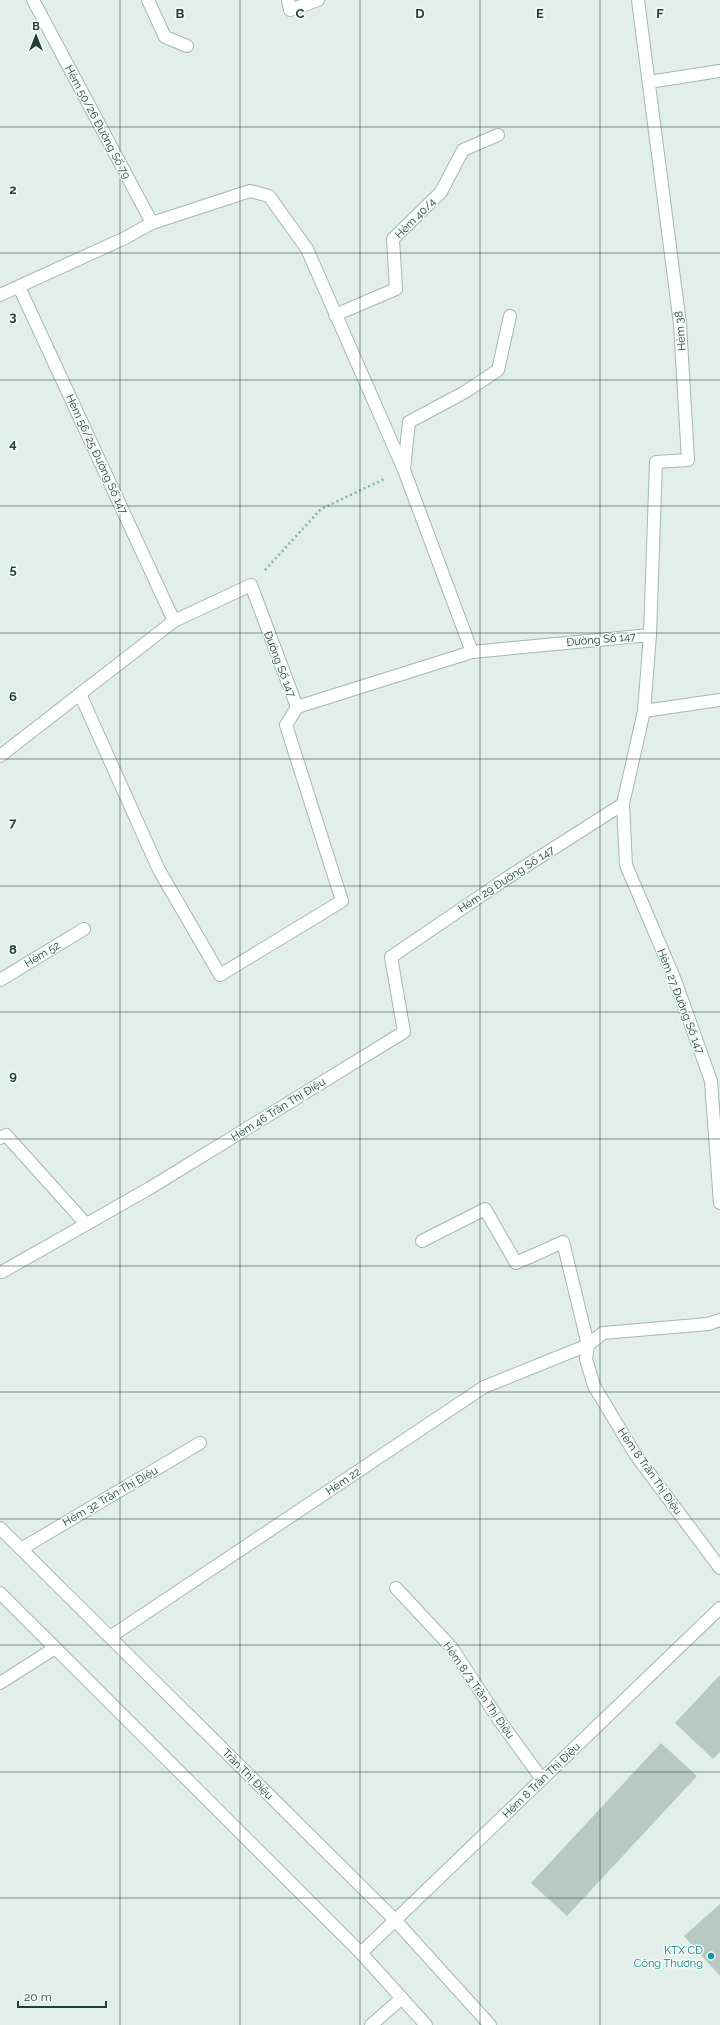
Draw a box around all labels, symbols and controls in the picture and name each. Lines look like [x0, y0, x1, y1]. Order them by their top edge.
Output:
text: B [176, 6, 185, 21]
text: C [296, 6, 305, 21]
text: D [415, 6, 425, 21]
text: E [536, 6, 544, 21]
text: F [656, 6, 664, 21]
north arrow [16, 16, 56, 56]
text: B [32, 20, 40, 33]
street label: Hẻm 50/26 Đường Số 79 [62, 63, 133, 181]
text: 2 [9, 182, 17, 197]
street label: Hẻm 40/4 [392, 195, 438, 241]
text: 3 [9, 309, 17, 324]
street label: Hẻm 38 [672, 311, 689, 351]
street label: Hẻm 56/25 Đường Số 147 [63, 392, 130, 516]
text: 4 [9, 436, 17, 451]
text: 5 [9, 562, 17, 577]
street label: Đường Số 147 [261, 629, 298, 699]
street label: Đường Số 147 [566, 630, 636, 649]
text: 6 [9, 689, 17, 704]
text: 7 [9, 815, 17, 830]
street label: Hẻm 29 Đường Số 147 [456, 843, 557, 915]
street label: Hẻm 52 [22, 939, 63, 970]
text: 8 [9, 942, 17, 957]
street label: Hẻm 27 Đường Số 147 [654, 947, 707, 1056]
text: 9 [9, 1068, 17, 1083]
street label: Hẻm 46 Trần Thị Điệu [229, 1075, 328, 1144]
street label: Hẻm 8 Trần Thị Điệu [615, 1426, 684, 1517]
street label: Hẻm 32 Trần Thị Điệu [60, 1464, 160, 1529]
street label: Hẻm 22 [323, 1465, 363, 1498]
street label: Hẻm 8/3 Trần Thị Điệu [440, 1640, 517, 1741]
street label: Hẻm 8 Trần Thị Điệu [500, 1740, 583, 1821]
street label: Trần Thị Điệu [220, 1746, 276, 1802]
place label: KTX CĐ Công Thương [634, 1944, 703, 1970]
marker: KTX CĐ Công Thương [706, 1951, 716, 1961]
scale bar [18, 1983, 106, 2009]
text: 20 m [24, 1990, 52, 2004]

